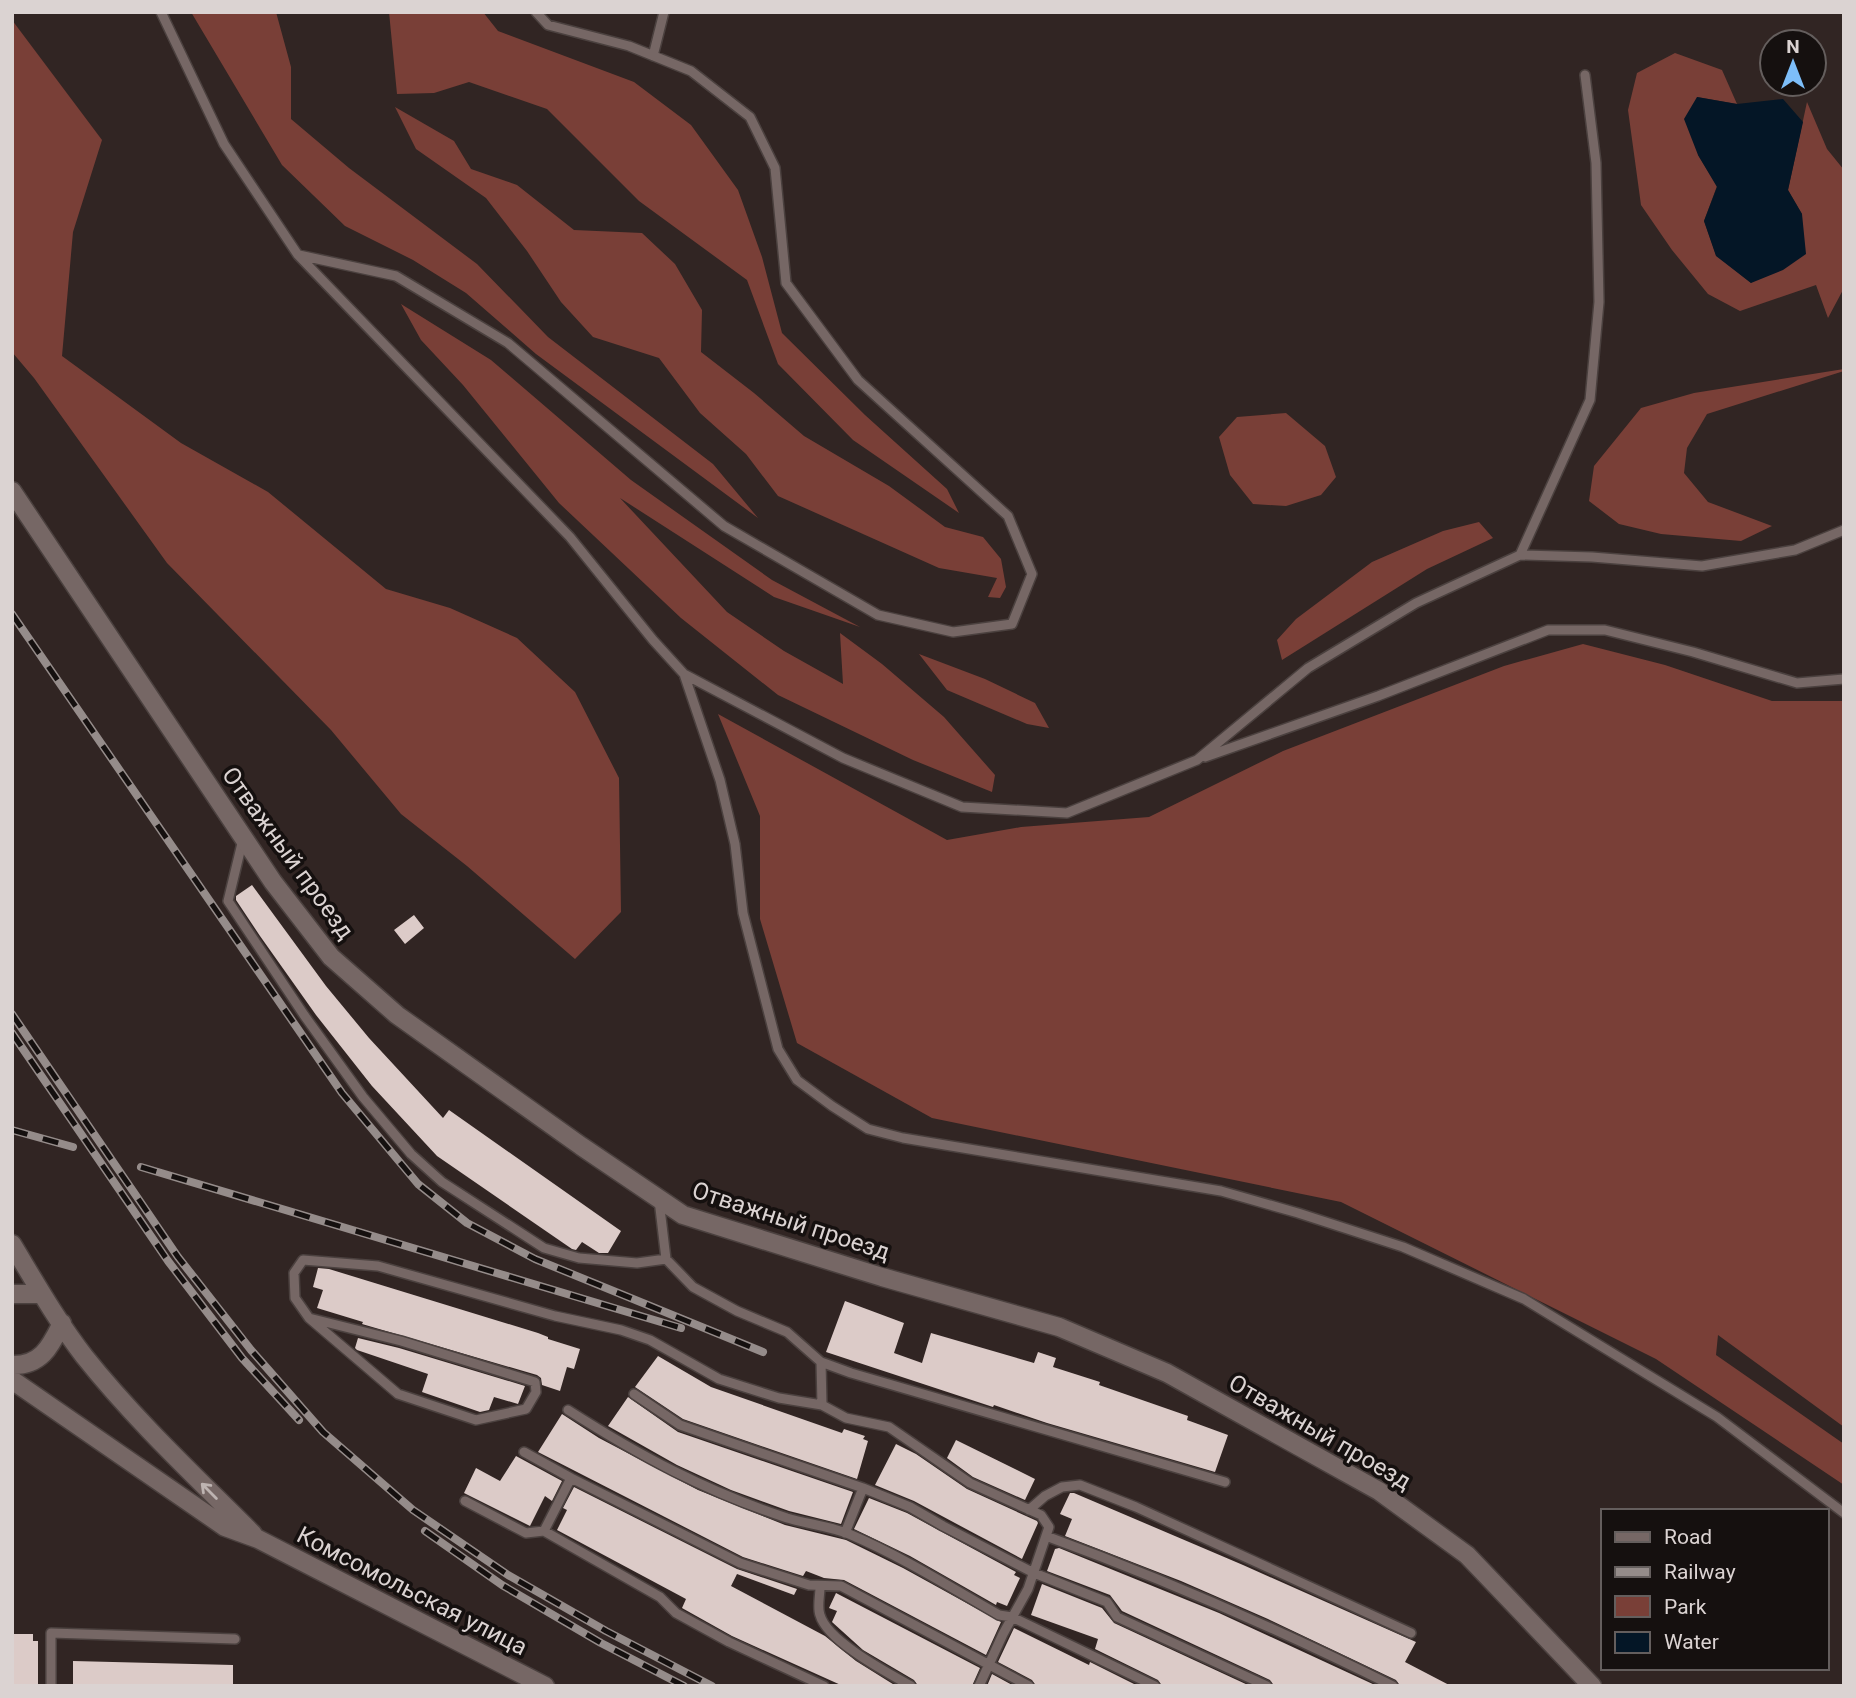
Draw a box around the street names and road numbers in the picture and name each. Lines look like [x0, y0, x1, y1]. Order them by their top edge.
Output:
street label: Отважный проезд [216, 761, 360, 945]
street label: Отважный проезд [689, 1176, 893, 1266]
street label: Отважный проезд [1224, 1368, 1416, 1496]
street label: Комсомольская улица [292, 1521, 532, 1661]

